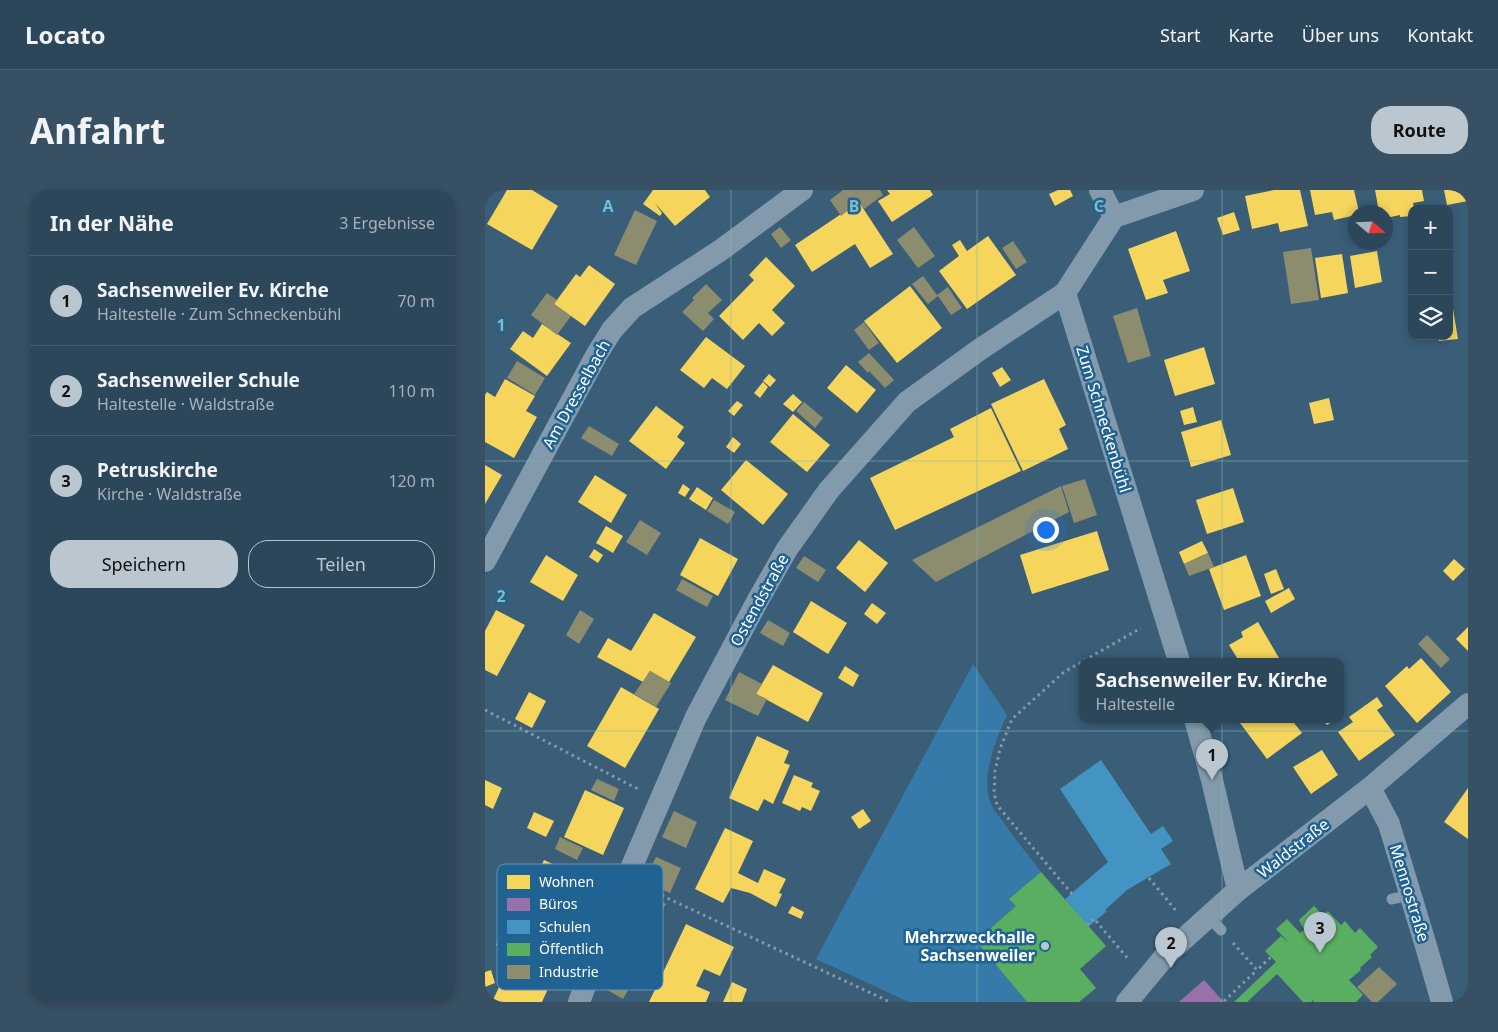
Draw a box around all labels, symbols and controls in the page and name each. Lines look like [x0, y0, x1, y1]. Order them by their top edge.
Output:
text: Locato [25, 18, 106, 51]
text: Start [1160, 23, 1200, 47]
text: Karte [1228, 23, 1274, 47]
text: Über uns [1302, 23, 1379, 47]
text: Kontakt [1407, 23, 1473, 47]
button: Route [1371, 106, 1468, 154]
text: Anfahrt [30, 107, 165, 154]
text: A [602, 195, 614, 217]
text: B [849, 195, 859, 217]
text: C [1094, 195, 1104, 217]
north arrow [1348, 205, 1393, 250]
map controls [1408, 205, 1453, 340]
button: + [1408, 205, 1453, 250]
text: In der Nähe [50, 209, 174, 237]
text: 3 Ergebnisse [339, 212, 435, 234]
button: − [1408, 250, 1453, 295]
text: Sachsenweiler Ev. Kirche [97, 277, 329, 303]
text: 1 [61, 290, 71, 312]
text: 70 m [398, 290, 435, 312]
button: layers [1408, 295, 1453, 340]
text: Haltestelle · Zum Schneckenbühl [97, 303, 341, 325]
text: 1 [496, 314, 506, 336]
street label: Am Dresselbach [537, 336, 615, 452]
street label: Zum Schneckenbühl [1071, 343, 1137, 495]
text: Sachsenweiler Schule [97, 367, 300, 393]
text: 2 [61, 380, 71, 402]
text: 110 m [388, 380, 435, 402]
text: Haltestelle · Waldstraße [97, 393, 274, 415]
text: Petruskirche [97, 457, 218, 483]
text: 3 [61, 470, 71, 492]
text: 120 m [388, 470, 435, 492]
text: Kirche · Waldstraße [97, 483, 242, 505]
your location [1033, 517, 1059, 543]
button: Speichern [50, 540, 238, 588]
button: Teilen [248, 540, 435, 588]
street label: Ostendstraße [725, 550, 793, 650]
text: 2 [496, 585, 506, 607]
popup [1079, 658, 1344, 723]
text: Sachsenweiler Ev. Kirche [1096, 667, 1327, 693]
text: Haltestelle [1096, 693, 1175, 715]
pin: 1 [1196, 739, 1228, 780]
street label: Waldstraße [1253, 813, 1333, 883]
street label: Mennostraße [1385, 842, 1435, 944]
legend [497, 864, 663, 990]
text: Wohnen [539, 872, 594, 891]
text: Büros [539, 894, 578, 913]
pin: 3 [1304, 912, 1336, 953]
text: Schulen [539, 917, 591, 936]
place label: Mehrzweckhalle Sachsenweiler [904, 926, 1035, 966]
pin: 2 [1155, 927, 1187, 968]
text: Öffentlich [539, 939, 604, 958]
marker: Mehrzweckhalle Sachsenweiler [1039, 940, 1051, 952]
text: Industrie [539, 962, 599, 981]

